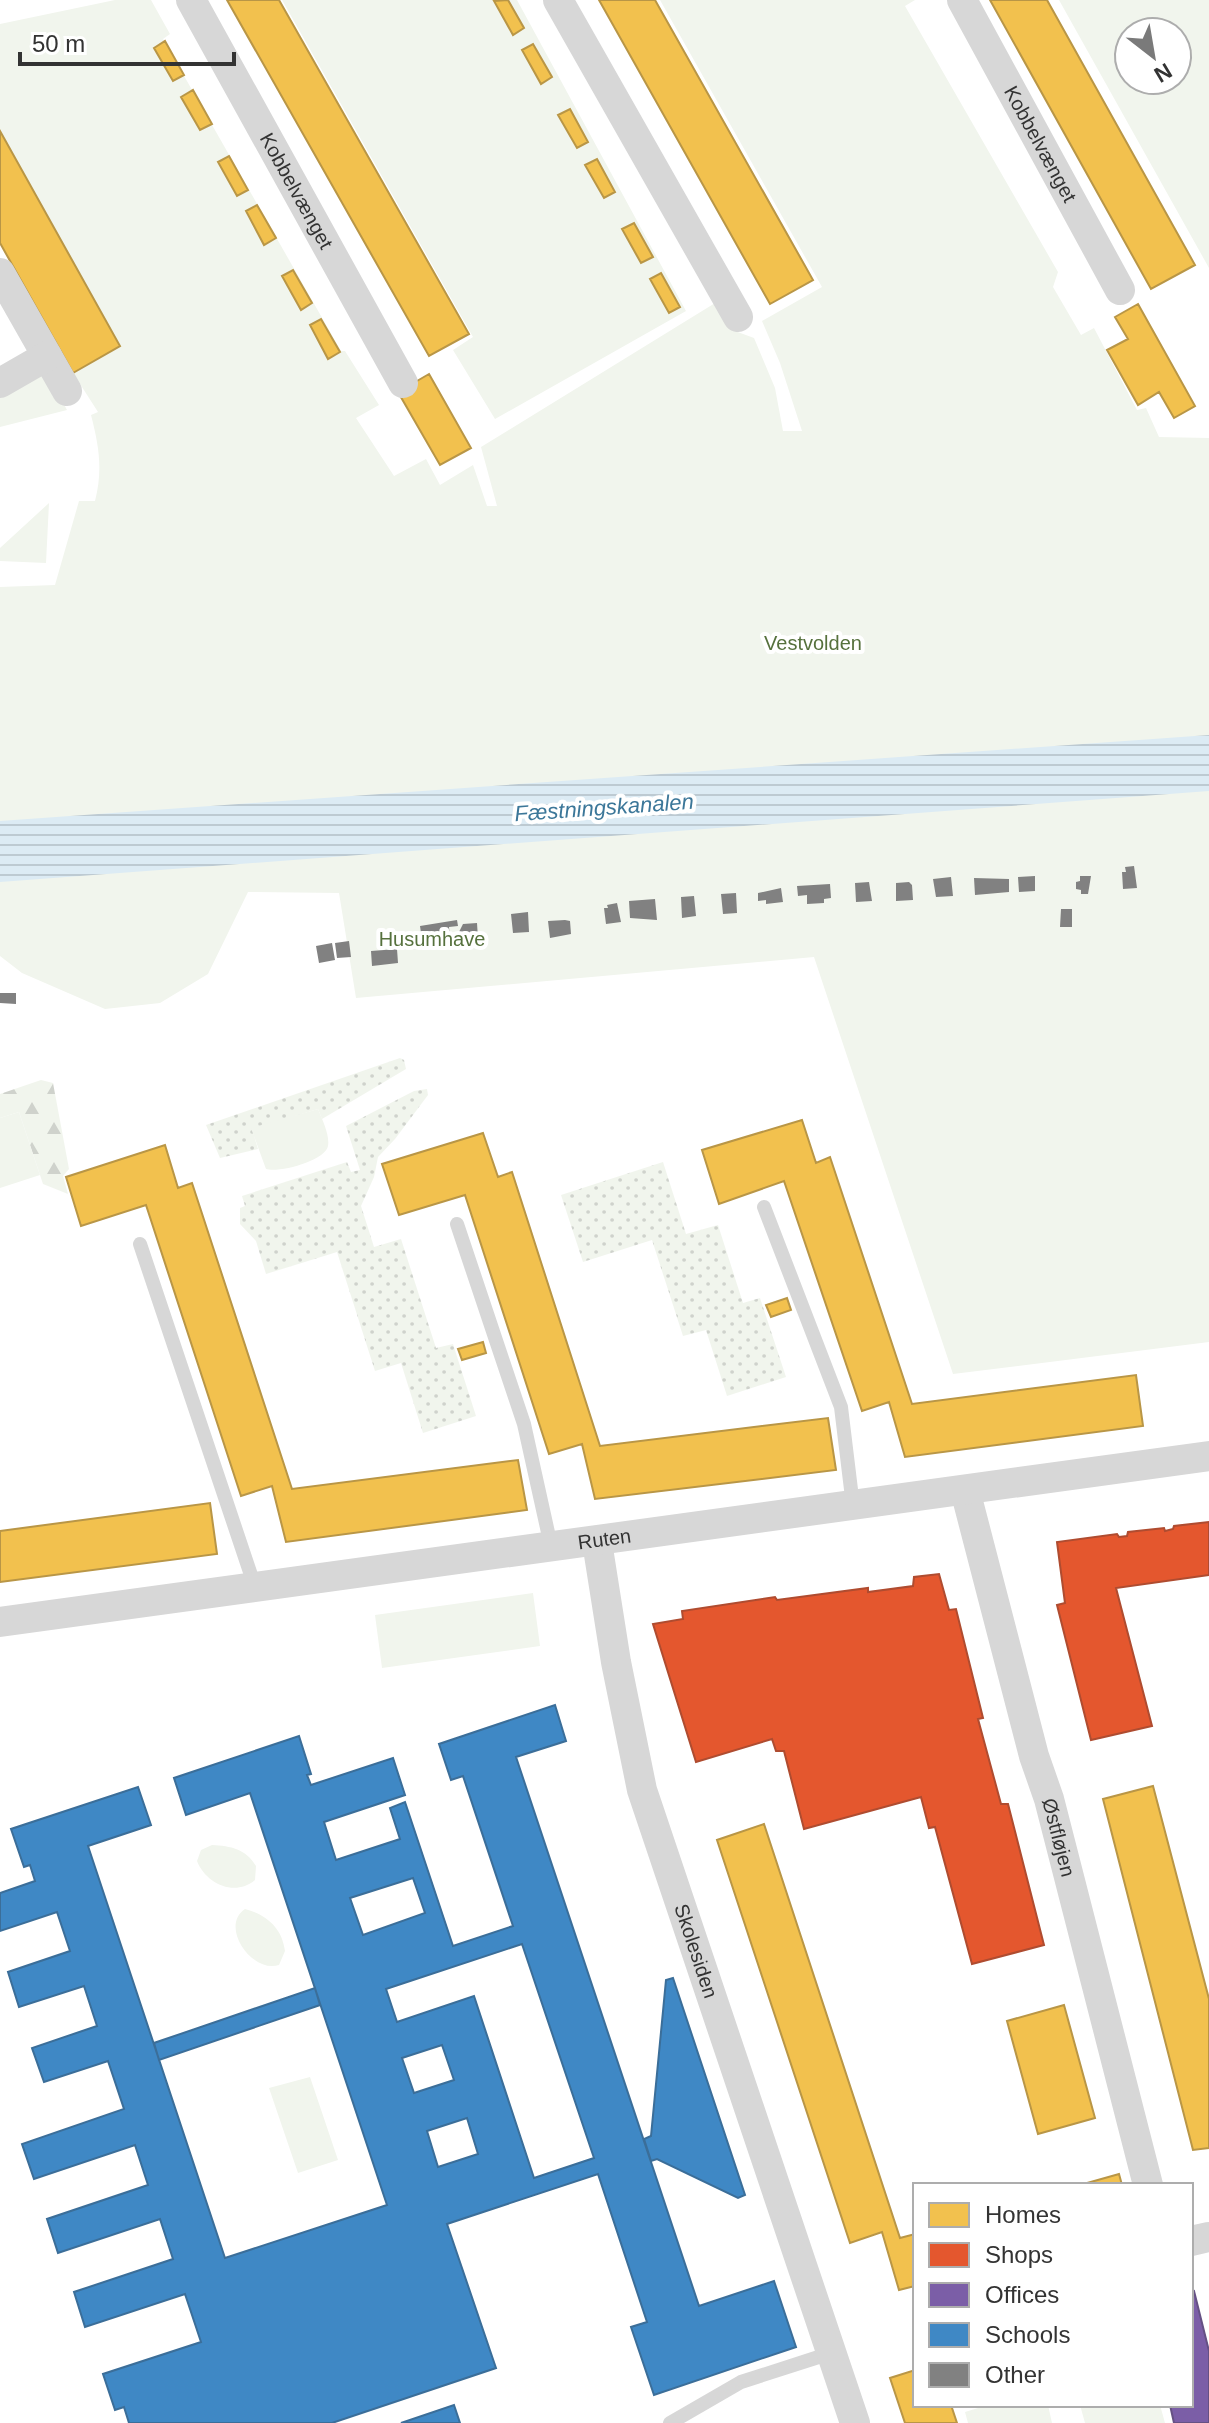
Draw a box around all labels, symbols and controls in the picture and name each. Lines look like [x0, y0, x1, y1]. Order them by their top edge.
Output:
scale bar [20, 16, 234, 66]
north arrow [1113, 16, 1193, 96]
text: 50 m [32, 30, 85, 57]
text: N [1150, 58, 1176, 88]
street label: Kobbelvænget [1000, 82, 1081, 206]
street label: Kobbelvænget [256, 129, 338, 253]
park label: Vestvolden [764, 632, 862, 654]
water label: Fæstningskanalen [513, 789, 695, 826]
park label: Husumhave [379, 928, 485, 950]
street label: Ruten [576, 1524, 632, 1554]
street label: Østfløjen [1038, 1796, 1079, 1879]
street label: Skolesiden [670, 1901, 722, 2001]
legend [913, 2183, 1193, 2407]
text: Homes [985, 2201, 1061, 2228]
text: Shops [985, 2241, 1053, 2268]
text: Offices [985, 2281, 1059, 2308]
text: Schools [985, 2321, 1070, 2348]
text: Other [985, 2361, 1045, 2388]

